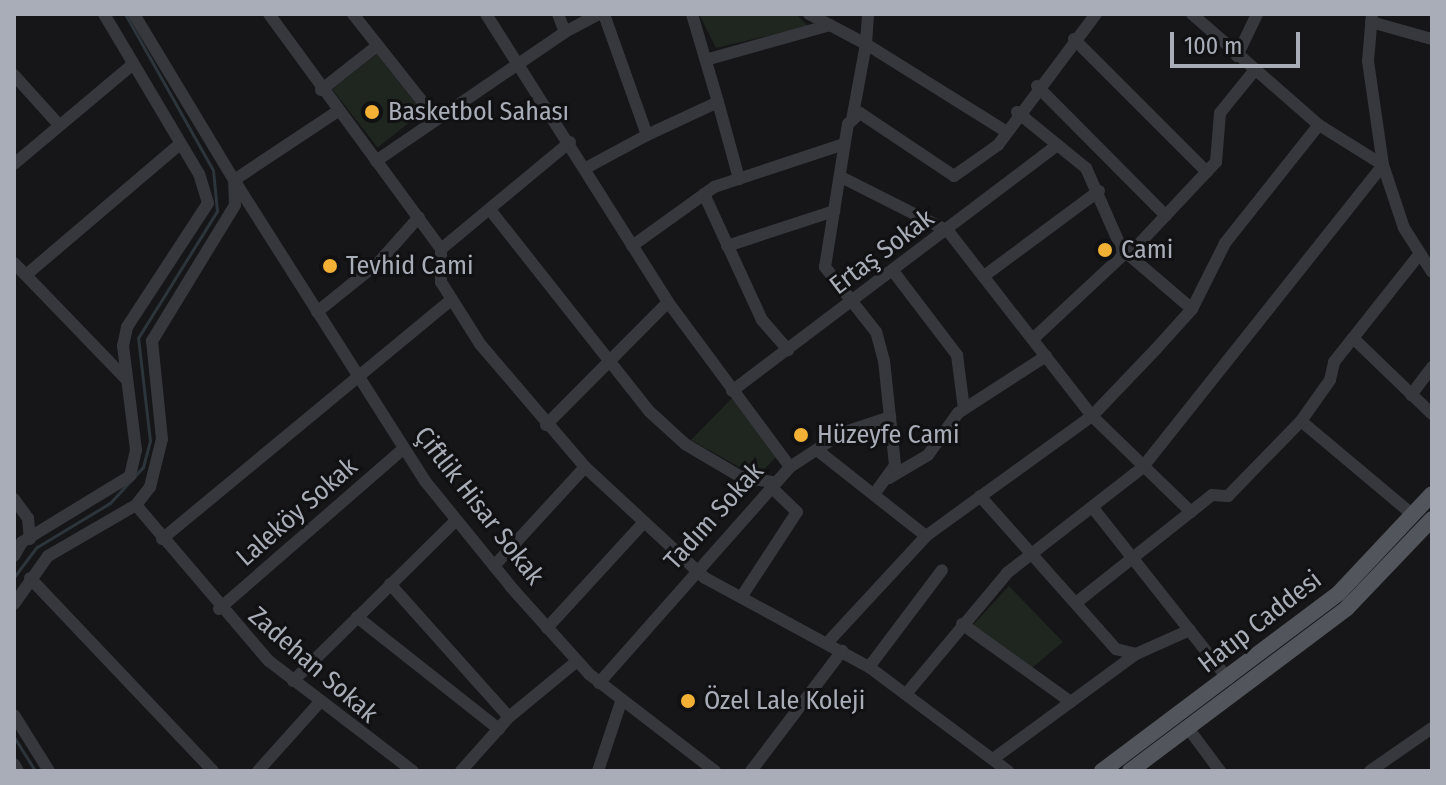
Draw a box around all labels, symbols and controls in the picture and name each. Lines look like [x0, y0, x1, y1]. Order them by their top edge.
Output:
scale bar [1174, 16, 1304, 66]
text: 100 m [1184, 32, 1242, 60]
place label: Basketbol Sahası [388, 96, 569, 128]
marker: Basketbol Sahası [363, 103, 381, 121]
street label: Ertaş Sokak [824, 203, 940, 301]
place label: Cami [1121, 234, 1173, 266]
marker: Cami [1096, 241, 1114, 259]
place label: Tevhid Cami [346, 250, 473, 282]
marker: Tevhid Cami [321, 257, 339, 275]
place label: Hüzeyfe Cami [817, 419, 960, 451]
street label: Çiftlik Hisar Sokak [408, 421, 550, 591]
marker: Hüzeyfe Cami [792, 426, 810, 444]
street label: Laleköy Sokak [230, 451, 364, 573]
street label: Tadım Sokak [658, 456, 770, 576]
street label: Hatıp Caddesi [1192, 564, 1328, 680]
street label: Zadehan Sokak [242, 600, 384, 730]
place label: Özel Lale Koleji [704, 685, 865, 717]
marker: Özel Lale Koleji [679, 692, 697, 710]

